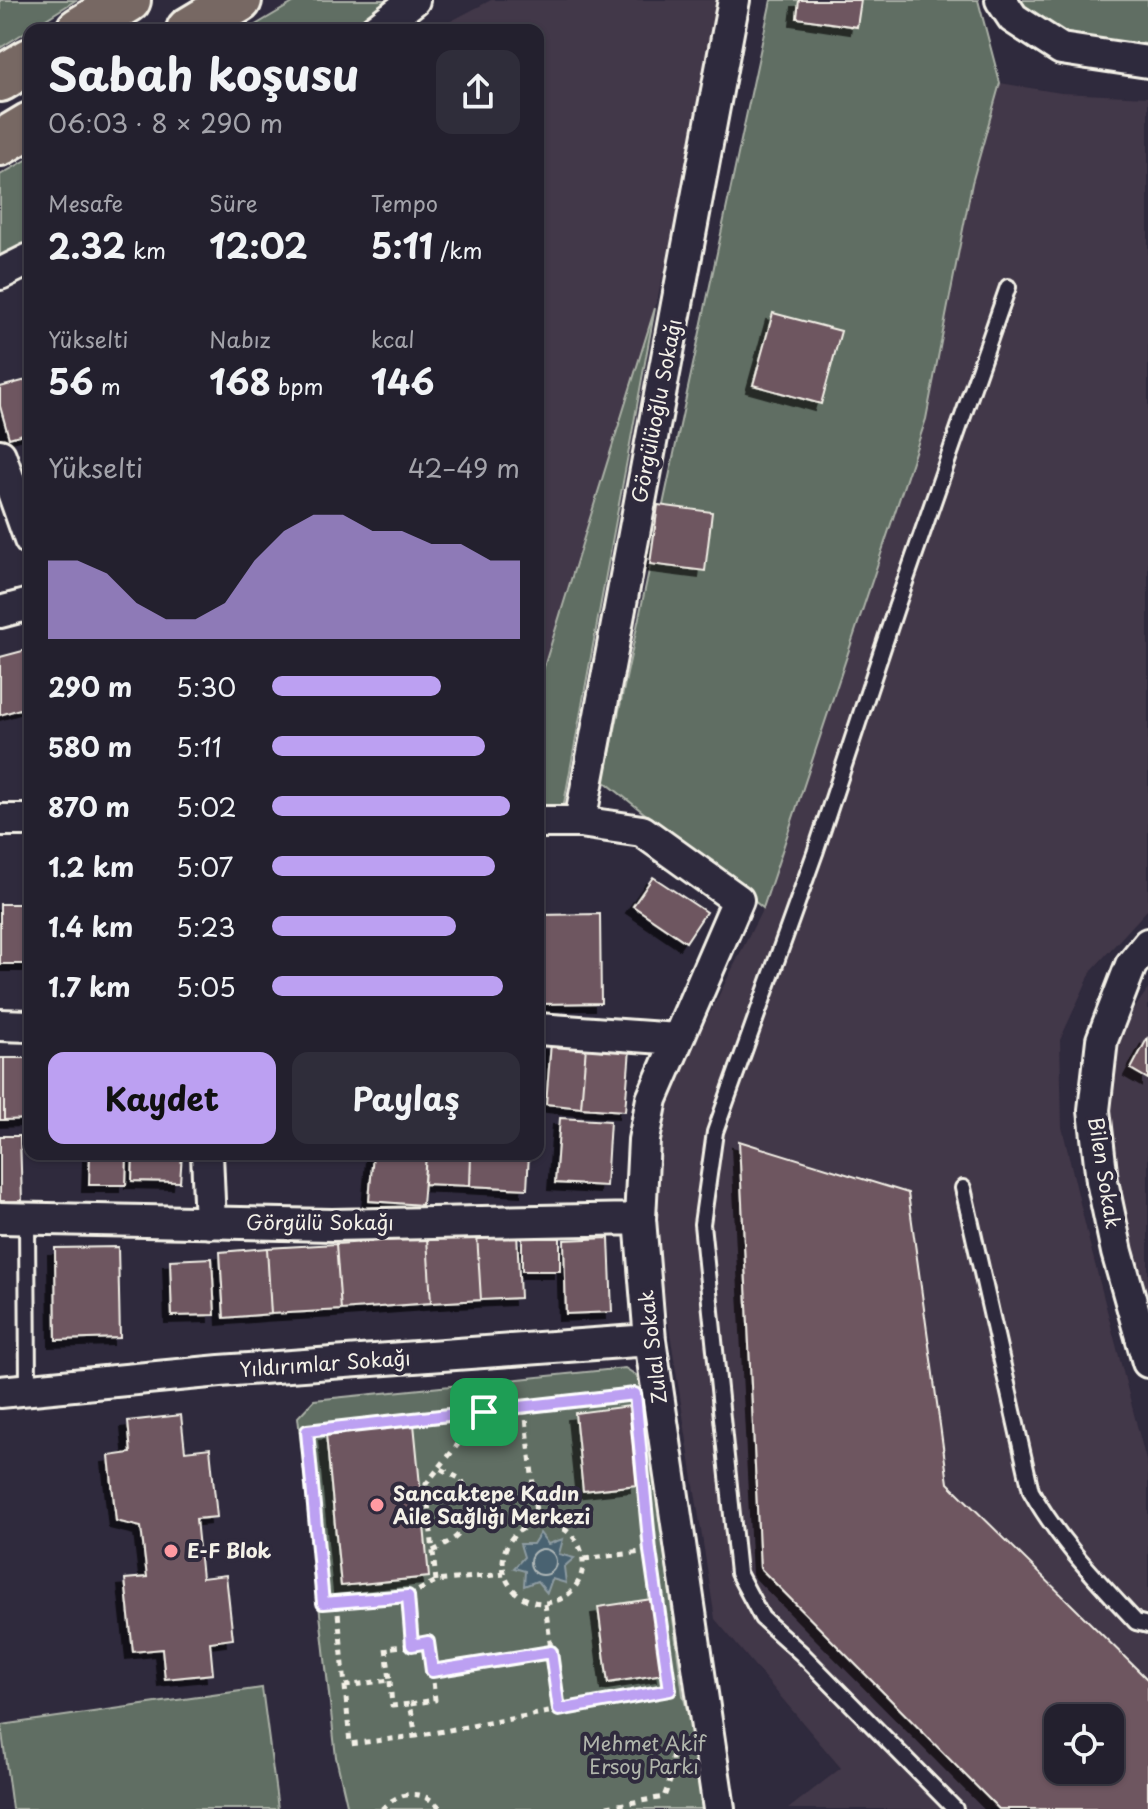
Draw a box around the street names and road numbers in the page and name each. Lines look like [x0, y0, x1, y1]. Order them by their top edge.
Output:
street label: Görgülüoğlu Sokağı [623, 316, 689, 505]
street label: Bilen Sokak [1081, 1115, 1129, 1231]
street label: Görgülü Sokağı [246, 1207, 394, 1237]
street label: Zulal Sokak [630, 1289, 674, 1406]
street label: Yıldırımlar Sokağı [238, 1342, 412, 1384]

